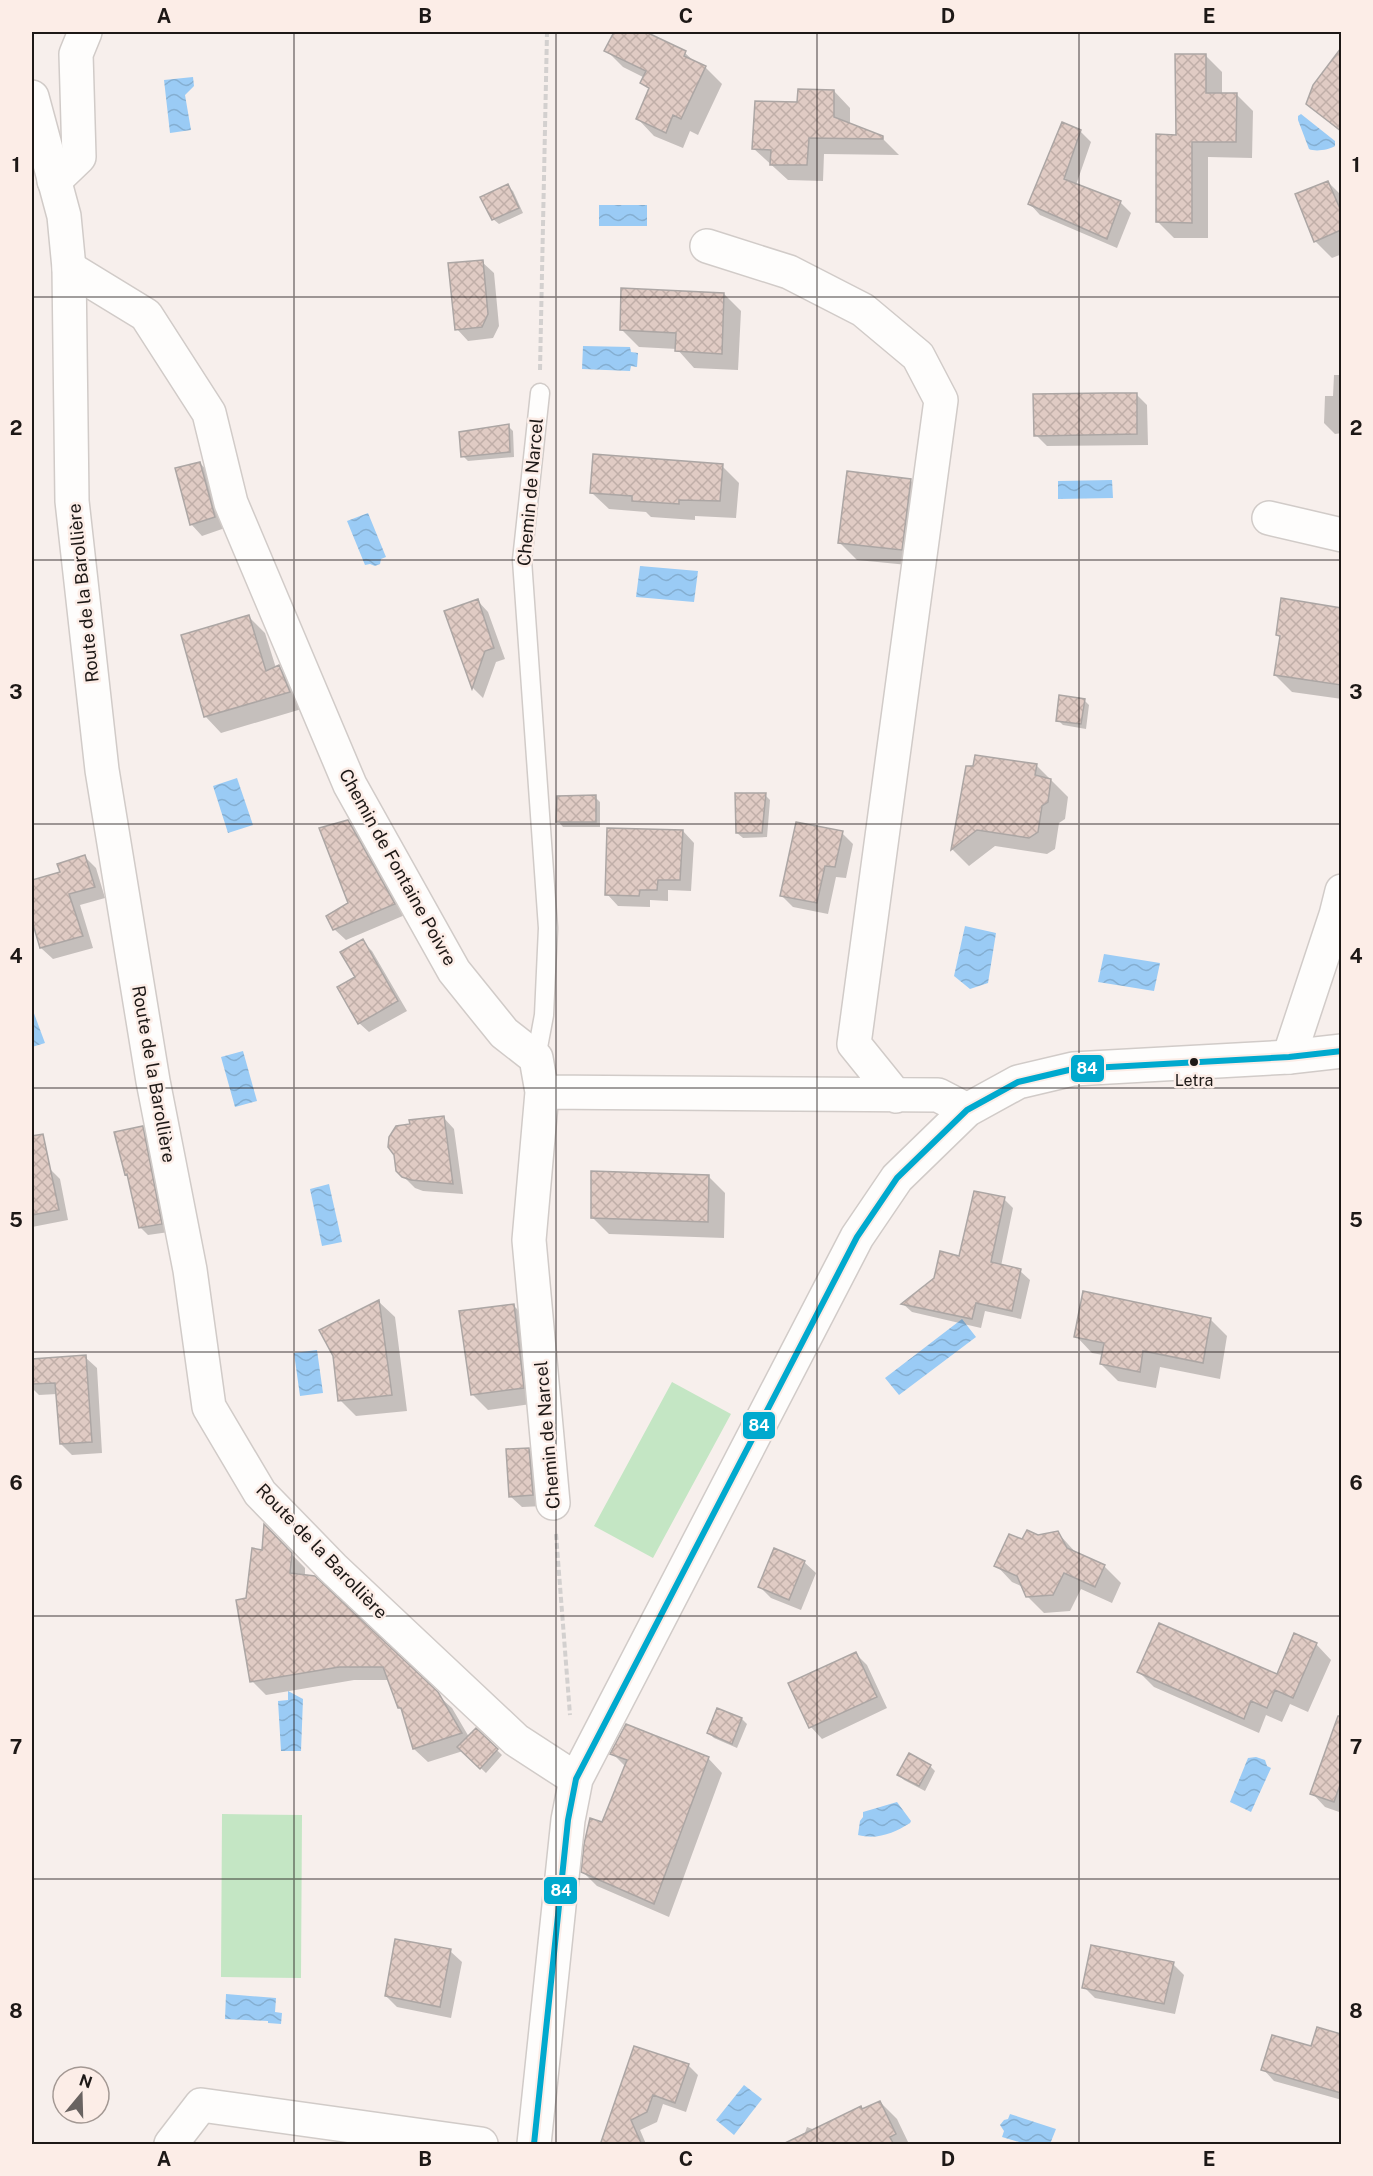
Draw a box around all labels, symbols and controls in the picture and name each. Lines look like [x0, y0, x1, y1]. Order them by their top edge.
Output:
text: A [157, 4, 171, 28]
text: B [418, 4, 432, 28]
text: C [679, 4, 693, 28]
text: D [941, 4, 955, 28]
text: E [1203, 4, 1215, 28]
text: 1 [12, 153, 20, 177]
text: 1 [1352, 153, 1360, 177]
text: 2 [10, 416, 22, 440]
text: 2 [1350, 416, 1362, 440]
street label: Chemin de Narcel [513, 417, 547, 567]
street label: Route de la Barollière [63, 503, 103, 683]
text: 3 [9, 680, 23, 704]
text: 3 [1349, 680, 1363, 704]
street label: Chemin de Fontaine Poivre [335, 765, 461, 969]
text: 4 [9, 944, 23, 968]
text: 4 [1349, 944, 1363, 968]
street label: Route de la Barollière [128, 984, 180, 1164]
line badge: 84 [1070, 1054, 1105, 1083]
marker: Letra [1188, 1056, 1200, 1068]
text: 84 [1076, 1059, 1098, 1078]
place label: Letra [1175, 1071, 1213, 1090]
text: 5 [9, 1208, 23, 1232]
text: 5 [1349, 1208, 1363, 1232]
street label: Chemin de Narcel [530, 1360, 564, 1510]
line badge: 84 [742, 1411, 776, 1440]
text: 84 [748, 1416, 770, 1435]
text: 6 [9, 1471, 23, 1495]
text: 6 [1349, 1471, 1363, 1495]
street label: Route de la Barollière [252, 1479, 392, 1623]
text: 7 [10, 1735, 22, 1759]
text: 7 [1350, 1735, 1362, 1759]
line badge: 84 [543, 1876, 578, 1905]
text: 84 [550, 1881, 572, 1900]
text: 8 [9, 1999, 23, 2023]
text: 8 [1349, 1999, 1363, 2023]
north arrow [51, 2065, 111, 2125]
text: N [77, 2070, 95, 2092]
text: A [157, 2147, 171, 2171]
text: B [418, 2147, 432, 2171]
text: C [679, 2147, 693, 2171]
text: D [941, 2147, 955, 2171]
text: E [1203, 2147, 1215, 2171]

